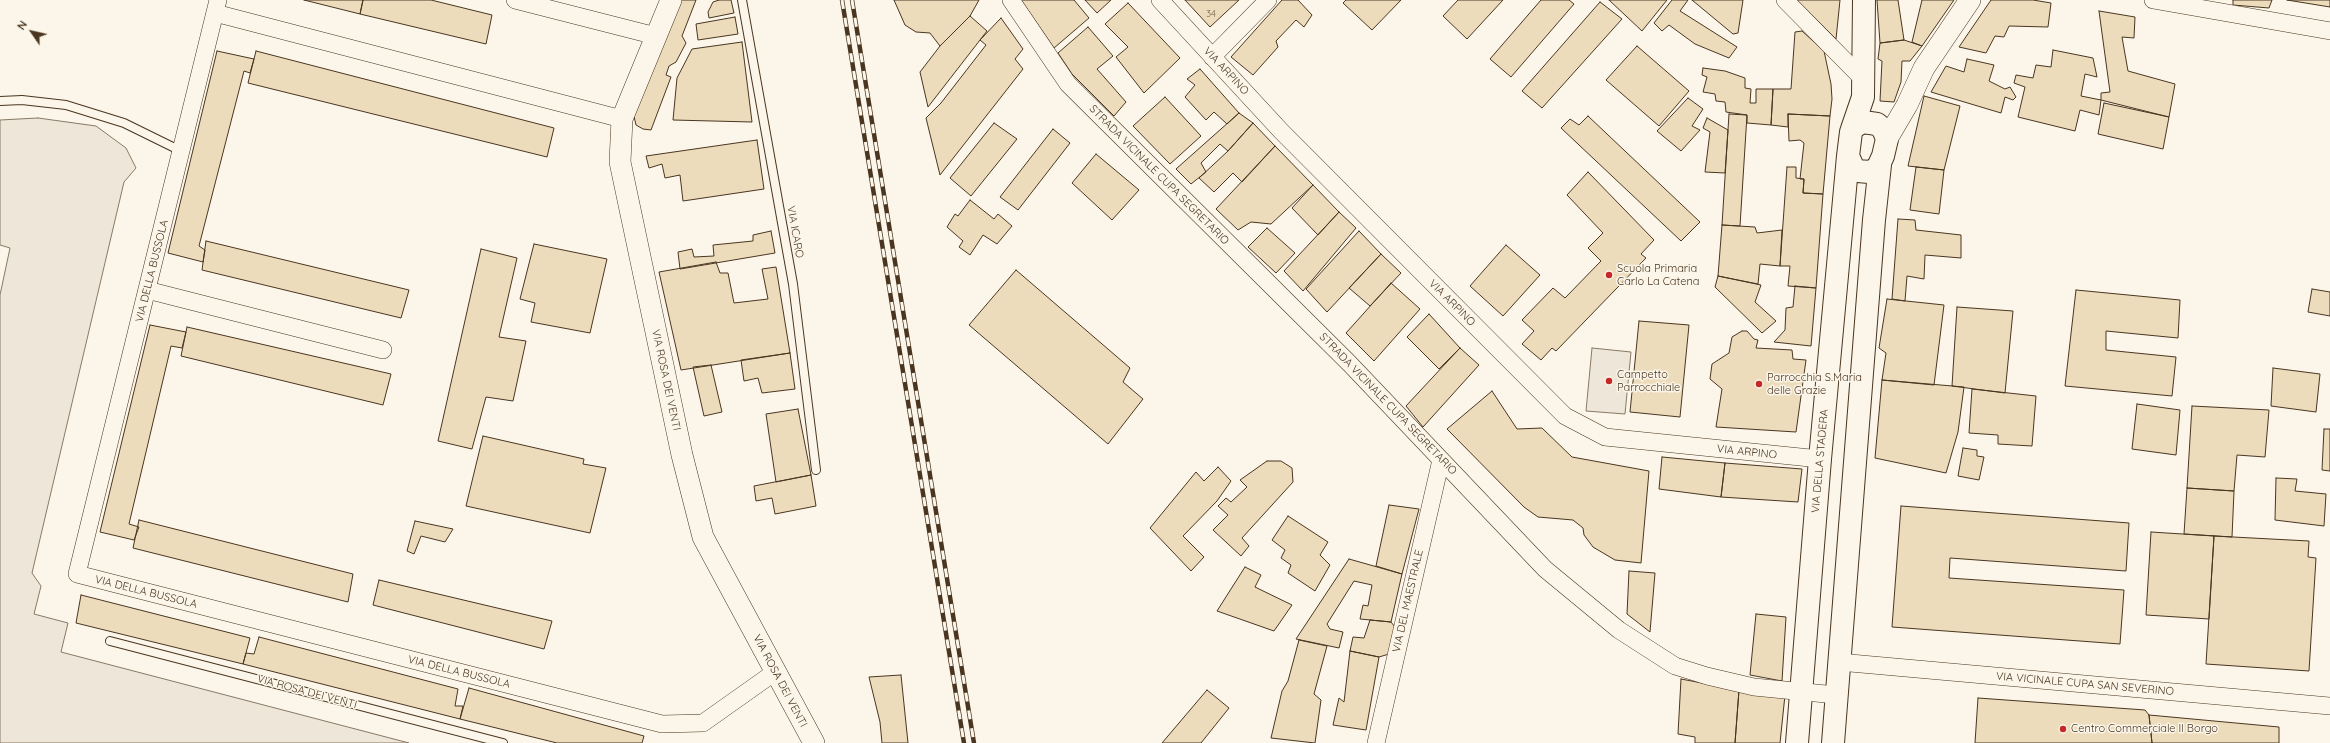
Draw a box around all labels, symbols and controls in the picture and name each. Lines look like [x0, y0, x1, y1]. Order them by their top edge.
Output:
house number: 34 [1206, 9, 1216, 19]
north arrow [12, 12, 52, 52]
text: N [14, 18, 30, 33]
street label: VIA ARPINO [1201, 44, 1251, 98]
street label: STRADA VICINALE CUPA SEGRETARIO [1086, 102, 1232, 248]
street label: VIA ICARO [784, 205, 806, 259]
street label: VIA DELLA BUSSOLA [133, 219, 171, 323]
place label: Scuola Primaria Carlo La Catena [1617, 262, 1699, 288]
marker: Scuola Primaria Carlo La Catena [1604, 270, 1614, 280]
street label: VIA ARPINO [1426, 277, 1478, 329]
street label: VIA ROSA DEI VENTI [649, 328, 683, 432]
street label: STRADA VICINALE CUPA SEGRETARIO [1316, 330, 1460, 478]
place label: Campetto Parrocchiale [1617, 368, 1680, 394]
place label: Parrocchia S.Maria delle Grazie [1767, 371, 1862, 397]
marker: Campetto Parrocchiale [1604, 376, 1614, 386]
marker: Parrocchia S.Maria delle Grazie [1754, 379, 1764, 389]
street label: VIA DELLA STADERA [1809, 409, 1831, 513]
street label: VIA ARPINO [1716, 442, 1778, 462]
street label: VIA DEL MAESTRALE [1390, 548, 1426, 654]
street label: VIA DELLA BUSSOLA [94, 573, 198, 611]
street label: VIA ROSA DEI VENTI [750, 632, 810, 730]
street label: VIA DELLA BUSSOLA [407, 653, 511, 691]
street label: VIA VICINALE CUPA SAN SEVERINO [1995, 670, 2175, 698]
street label: VIA ROSA DEI VENTI [256, 672, 358, 712]
place label: Centro Commerciale Il Borgo [2071, 722, 2218, 736]
marker: Centro Commerciale Il Borgo [2058, 724, 2068, 734]

